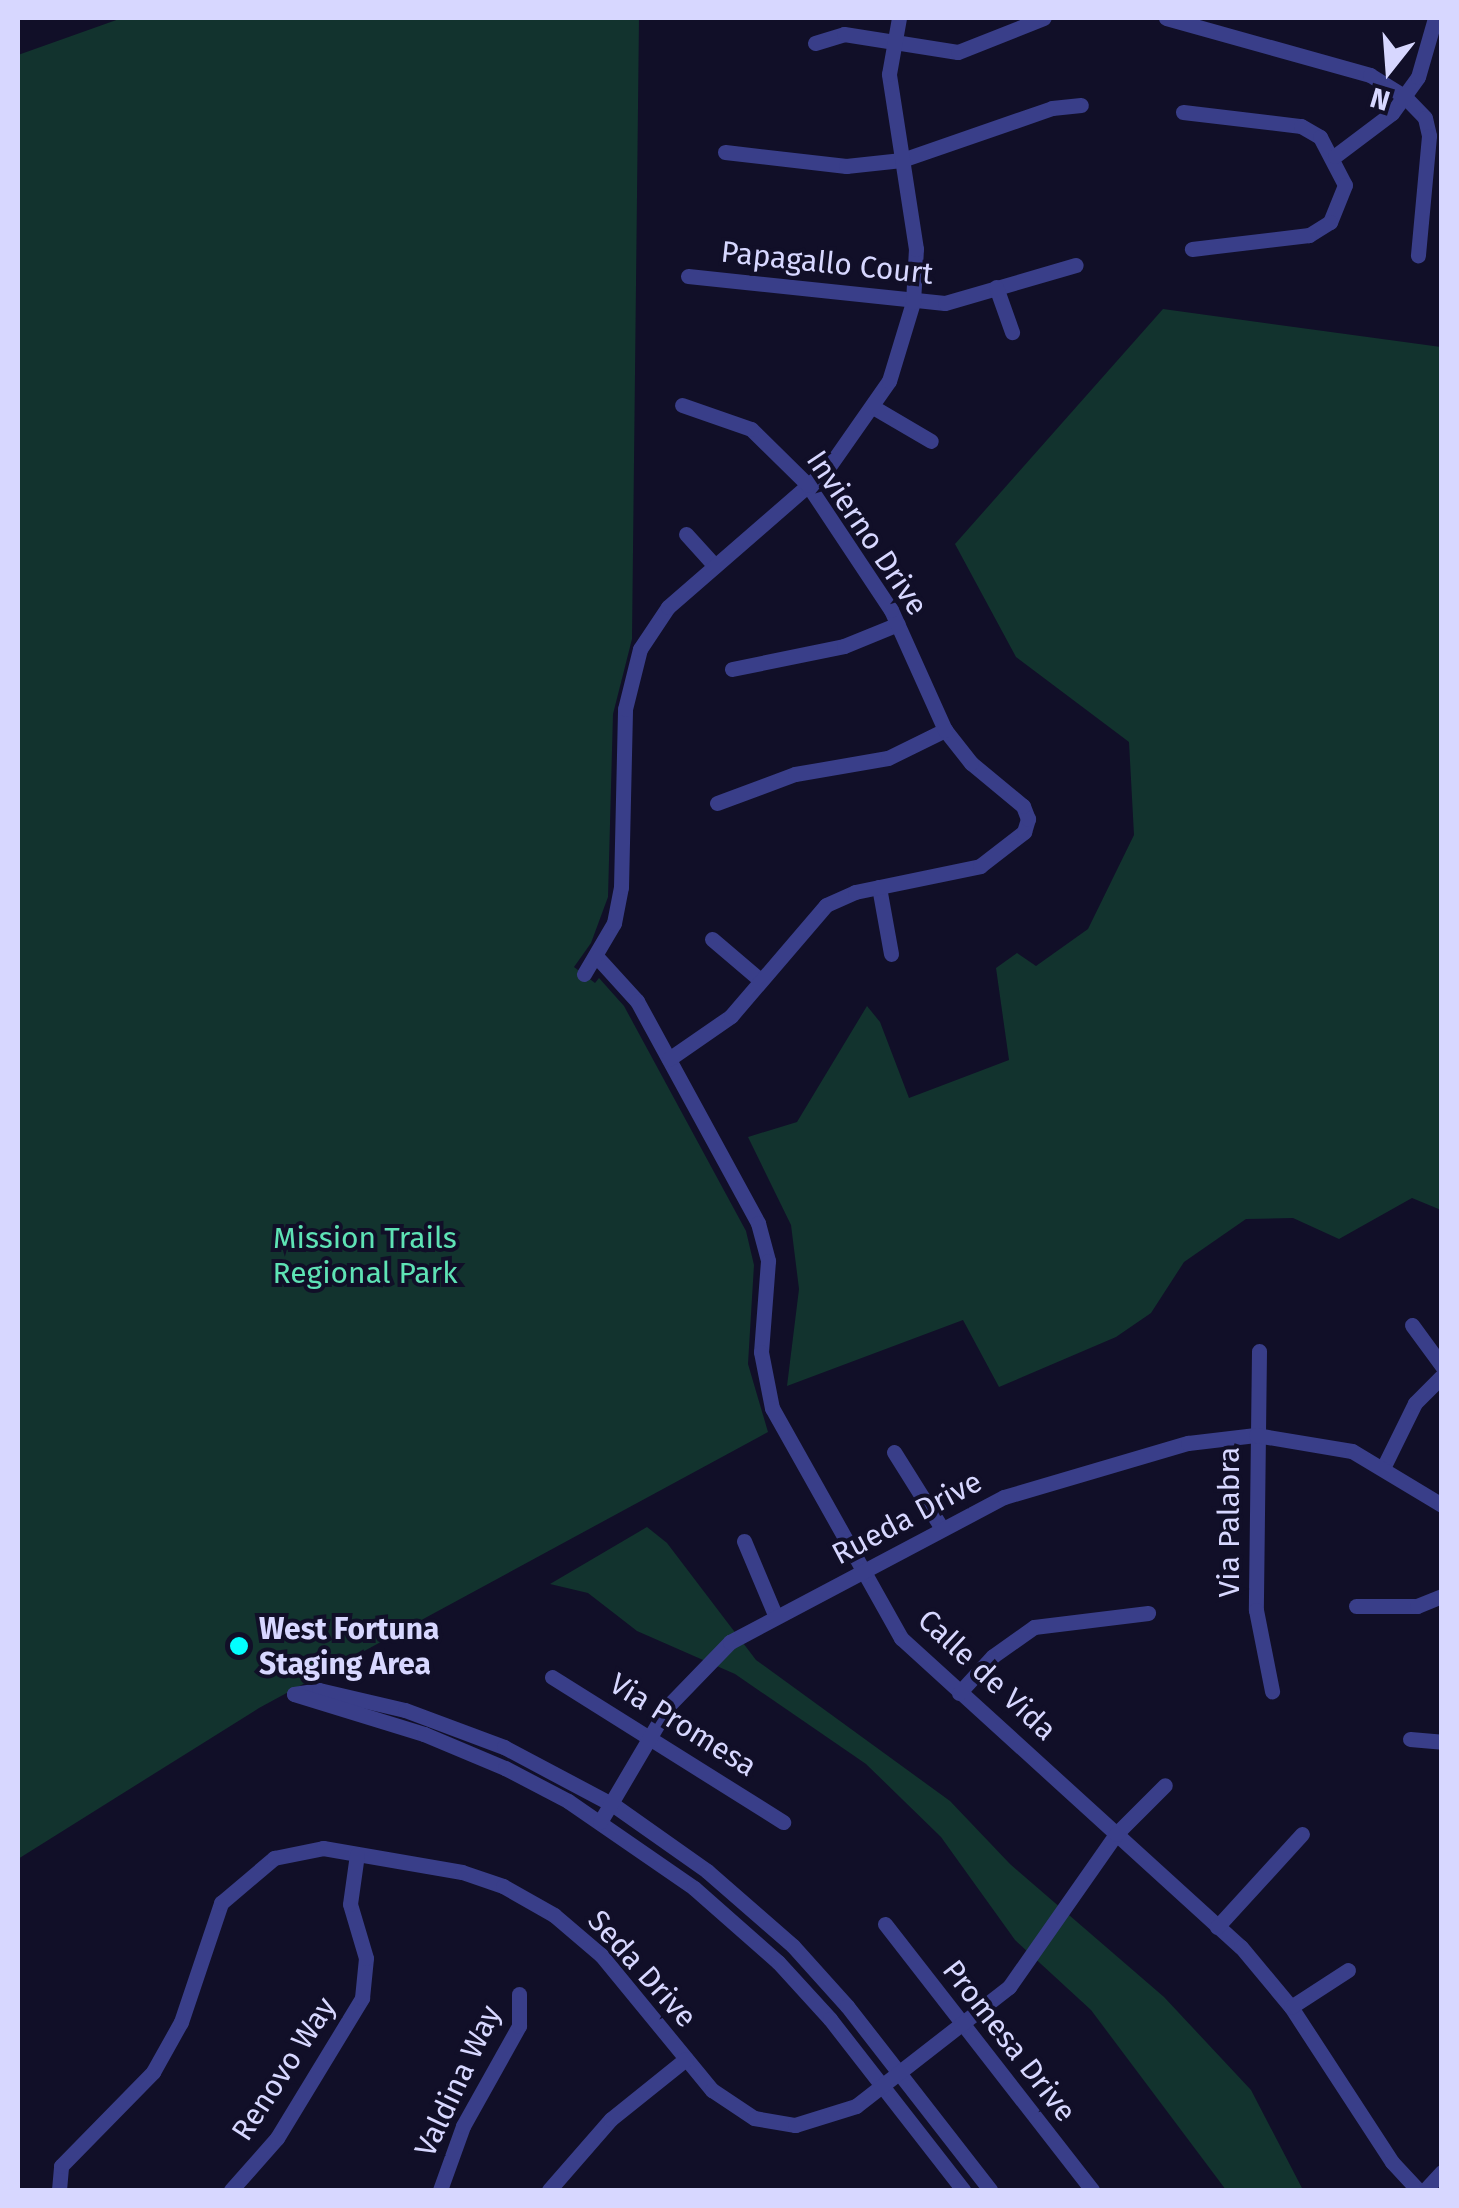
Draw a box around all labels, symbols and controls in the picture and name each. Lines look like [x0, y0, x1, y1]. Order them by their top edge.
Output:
north arrow [1339, 20, 1439, 120]
text: N [1366, 81, 1394, 118]
street label: Papagallo Court [719, 234, 935, 292]
street label: Invierno Drive [799, 444, 935, 622]
park label: Mission Trails Regional Park [272, 1220, 458, 1290]
street label: Via Palabra [1211, 1447, 1247, 1597]
street label: Rueda Drive [826, 1463, 988, 1573]
street label: Calle de Vida [910, 1602, 1064, 1748]
place label: West Fortuna Staging Area [259, 1611, 439, 1682]
marker: West Fortuna Staging Area [228, 1635, 250, 1657]
street label: Via Promesa [603, 1666, 763, 1784]
street label: Seda Drive [580, 1903, 704, 2035]
street label: Promesa Drive [935, 1953, 1083, 2129]
street label: Renovo Way [224, 1991, 344, 2147]
street label: Valdina Way [407, 2000, 509, 2162]

